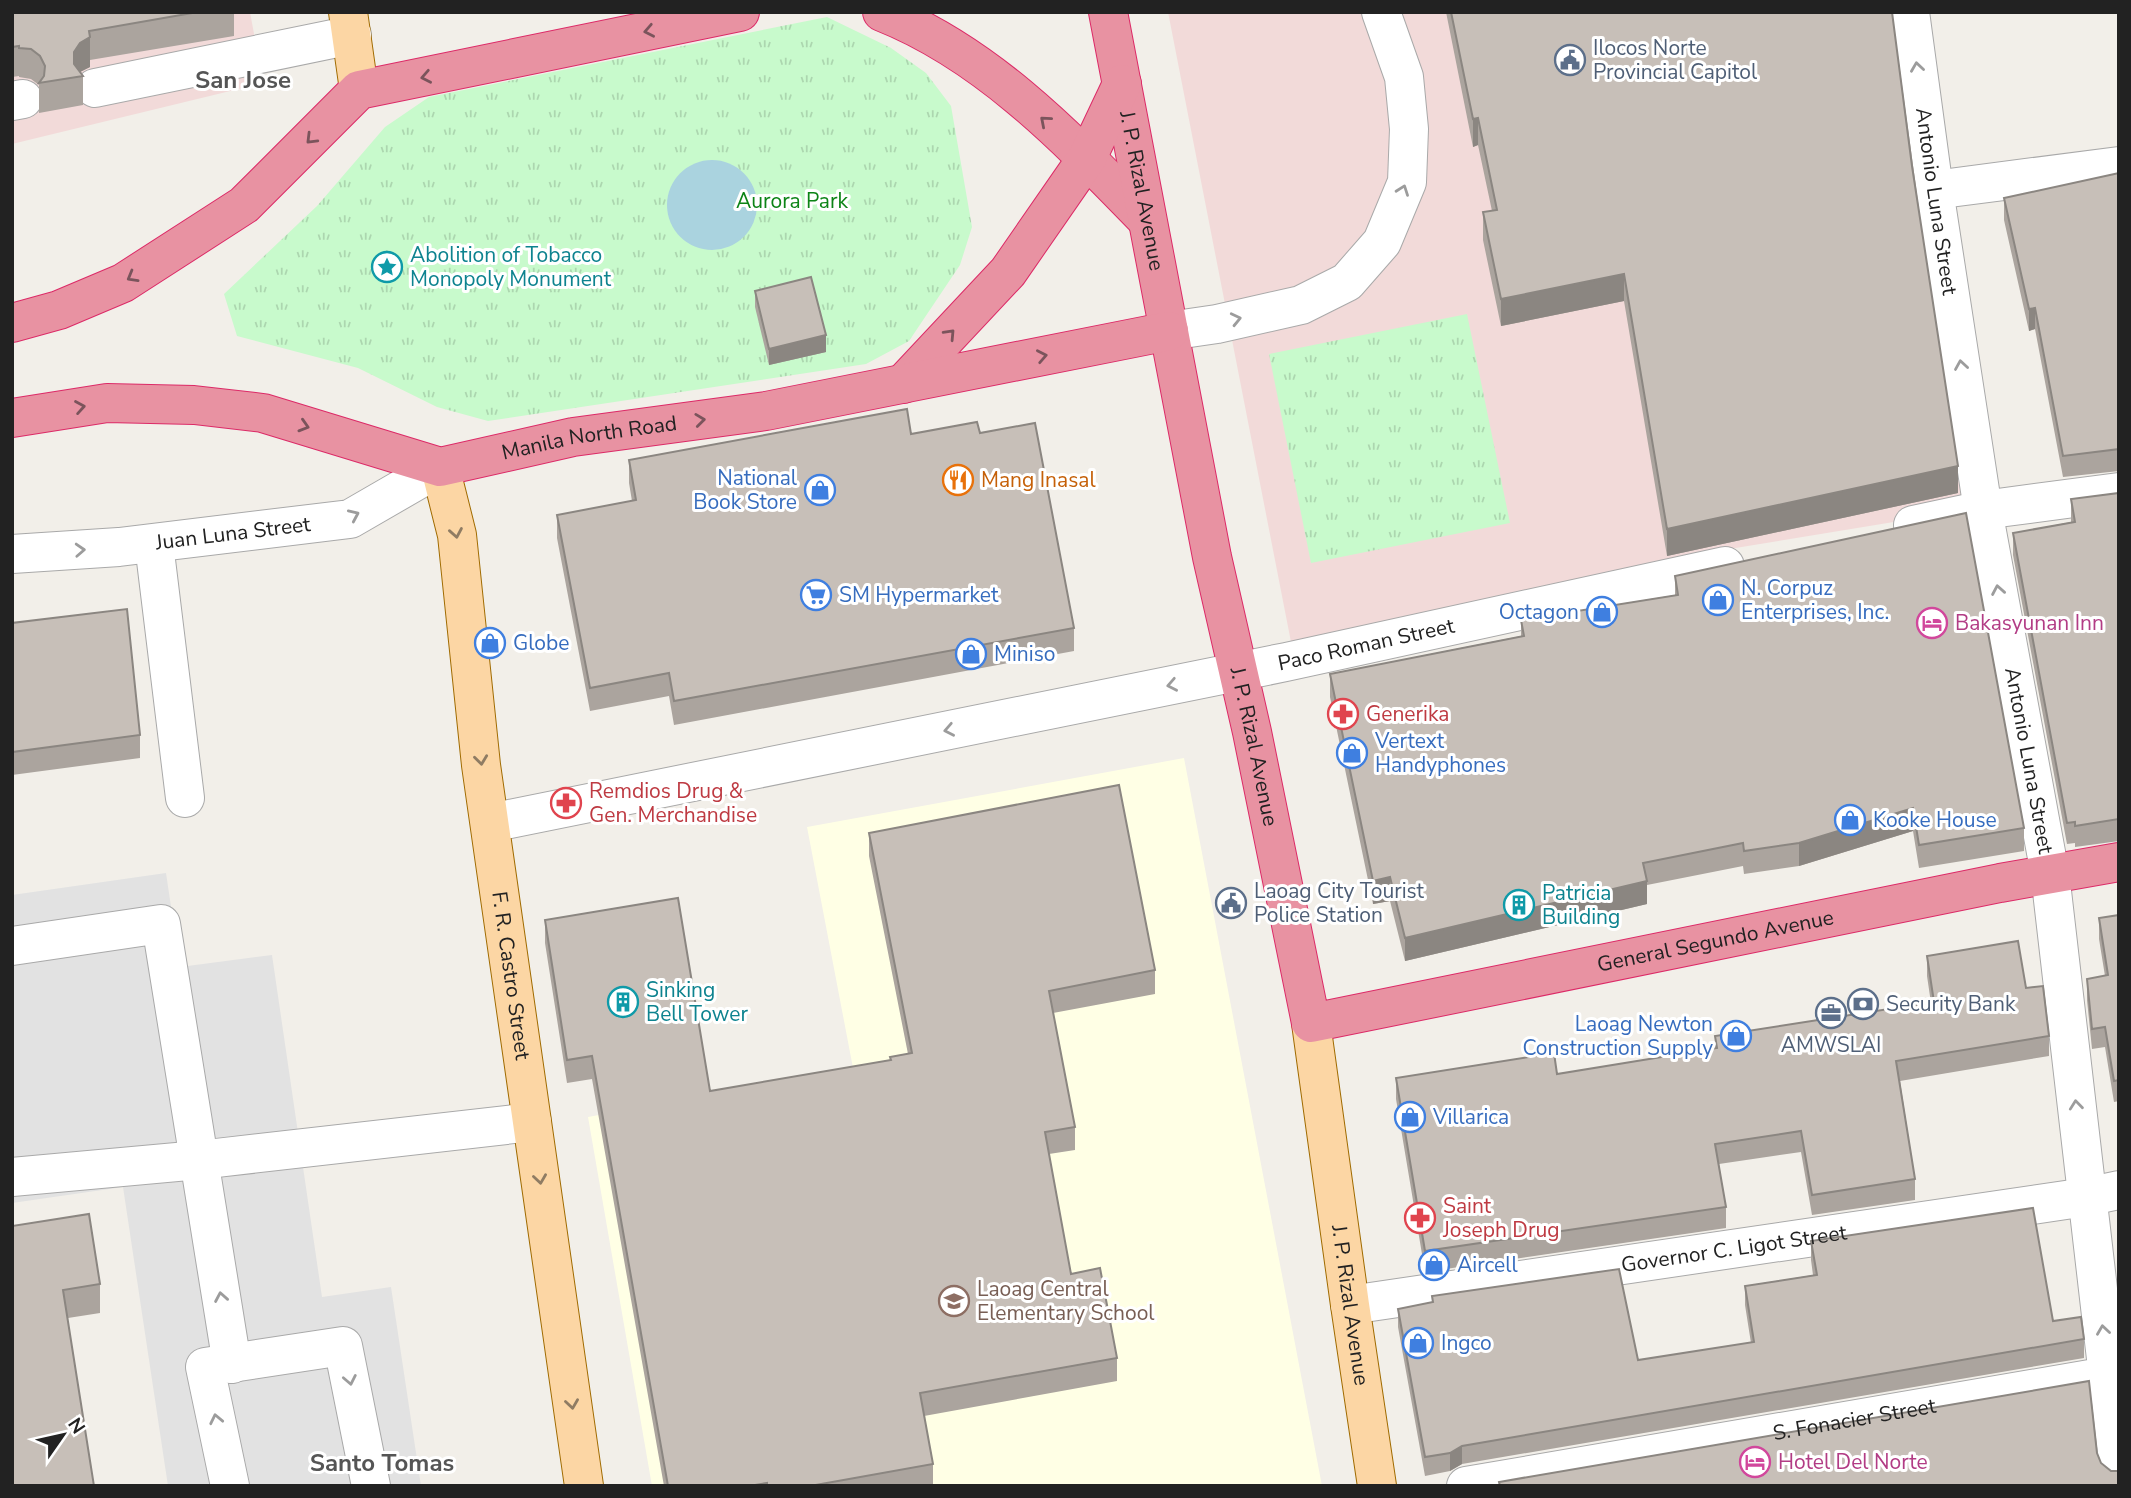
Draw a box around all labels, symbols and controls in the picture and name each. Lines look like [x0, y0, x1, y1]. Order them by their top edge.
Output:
one-way arrow [643, 23, 655, 38]
place label: Ilocos Norte Provincial Capitol [1593, 34, 1758, 86]
public building icon: Ilocos Norte Provincial Capitol [1553, 43, 1587, 77]
one-way arrow [1910, 61, 1925, 73]
district label: San Jose [195, 64, 291, 96]
one-way arrow [420, 68, 432, 83]
street label: Antonio Luna Street [1909, 106, 1964, 297]
street label: J. P. Rizal Avenue [1113, 108, 1171, 273]
one-way arrow [1041, 117, 1054, 129]
one-way arrow [306, 130, 319, 143]
one-way arrow [1395, 184, 1409, 196]
park label: Aurora Park [736, 187, 849, 215]
place label: Abolition of Tobacco Monopoly Monument [410, 241, 612, 293]
place icon: Abolition of Tobacco Monopoly Monument [370, 250, 404, 284]
one-way arrow [126, 269, 139, 282]
one-way arrow [1230, 313, 1242, 328]
one-way arrow [941, 329, 954, 342]
one-way arrow [1036, 350, 1048, 365]
one-way arrow [1954, 359, 1969, 371]
one-way arrow [74, 401, 86, 416]
street label: Manila North Road [499, 409, 679, 467]
one-way arrow [694, 412, 706, 427]
one-way arrow [298, 417, 310, 432]
restaurant icon: Mang Inasal [941, 463, 975, 497]
place label: National Book Store [693, 464, 798, 516]
place label: Mang Inasal [981, 466, 1096, 494]
shop icon: National Book Store [803, 473, 837, 507]
street label: Juan Luna Street [153, 510, 313, 557]
one-way arrow [347, 510, 359, 524]
one-way arrow [448, 528, 463, 539]
one-way arrow [75, 543, 86, 558]
place label: N. Corpuz Enterprises, Inc. [1741, 574, 1889, 626]
supermarket icon: SM Hypermarket [799, 578, 833, 612]
place label: SM Hypermarket [839, 581, 999, 609]
shop icon: N. Corpuz Enterprises, Inc. [1701, 583, 1735, 617]
one-way arrow [1991, 584, 2006, 596]
shop icon: Octagon [1585, 595, 1619, 629]
place label: Octagon [1499, 598, 1579, 626]
hotel icon: Bakasyunan Inn [1915, 606, 1949, 640]
place label: Bakasyunan Inn [1955, 609, 2104, 637]
street label: Paco Roman Street [1275, 611, 1457, 677]
shop icon: Globe [473, 626, 507, 660]
place label: Globe [513, 629, 569, 657]
shop icon: Miniso [954, 637, 988, 671]
place label: Miniso [994, 640, 1055, 668]
street label: J. P. Rizal Avenue [1223, 663, 1285, 829]
street label: Antonio Luna Street [1998, 665, 2060, 857]
one-way arrow [1166, 676, 1178, 691]
pharmacy icon: Generika [1326, 697, 1360, 731]
place label: Generika [1366, 700, 1449, 728]
one-way arrow [943, 722, 955, 737]
place label: Vertext Handyphones [1374, 727, 1506, 779]
shop icon: Vertext Handyphones [1335, 736, 1369, 770]
one-way arrow [473, 754, 488, 765]
place label: Remdios Drug & Gen. Merchandise [589, 777, 757, 829]
pharmacy icon: Remdios Drug & Gen. Merchandise [549, 786, 583, 820]
shop icon: Kooke House [1833, 803, 1867, 837]
place label: Kooke House [1873, 806, 1997, 834]
place label: Laoag City Tourist Police Station [1254, 877, 1425, 929]
place label: Patricia Building [1542, 879, 1620, 931]
public building icon: Laoag City Tourist Police Station [1214, 886, 1248, 920]
building icon: Patricia Building [1502, 888, 1536, 922]
street label: F. R. Castro Street [485, 890, 537, 1062]
street label: General Segundo Avenue [1595, 903, 1836, 979]
place label: Sinking Bell Tower [646, 976, 748, 1028]
building icon: Sinking Bell Tower [606, 985, 640, 1019]
bank icon: Security Bank [1846, 987, 1880, 1021]
place label: Security Bank [1886, 990, 2016, 1018]
office icon: AMWSLAI [1814, 996, 1848, 1030]
place label: Laoag Newton Construction Supply [1522, 1010, 1713, 1062]
shop icon: Laoag Newton Construction Supply [1719, 1019, 1753, 1053]
place label: AMWSLAI [1781, 1031, 1881, 1059]
one-way arrow [2068, 1099, 2083, 1110]
shop icon: Villarica [1393, 1100, 1427, 1134]
place label: Villarica [1432, 1103, 1509, 1131]
one-way arrow [533, 1173, 548, 1185]
place label: Saint Joseph Drug [1442, 1192, 1560, 1244]
pharmacy icon: Saint Joseph Drug [1403, 1201, 1437, 1235]
street label: Governor C. Ligot Street [1619, 1218, 1849, 1279]
street label: J. P. Rizal Avenue [1325, 1222, 1376, 1387]
shop icon: Aircell [1417, 1248, 1451, 1282]
place label: Aircell [1457, 1251, 1518, 1279]
place label: Laoag Central Elementary School [977, 1275, 1155, 1327]
school or university icon: Laoag Central Elementary School [937, 1284, 971, 1318]
one-way arrow [214, 1291, 229, 1302]
one-way arrow [2096, 1324, 2111, 1336]
shop icon: Ingco [1401, 1326, 1435, 1360]
place label: Ingco [1441, 1329, 1492, 1357]
one-way arrow [341, 1374, 356, 1386]
street label: S. Fonacier Street [1771, 1392, 1939, 1447]
one-way arrow [564, 1398, 579, 1410]
north arrow [28, 1400, 98, 1470]
text: N [62, 1413, 91, 1439]
one-way arrow [209, 1413, 224, 1425]
hotel icon: Hotel Del Norte [1738, 1445, 1772, 1479]
district label: Santo Tomas [310, 1447, 454, 1479]
place label: Hotel Del Norte [1778, 1448, 1928, 1476]

